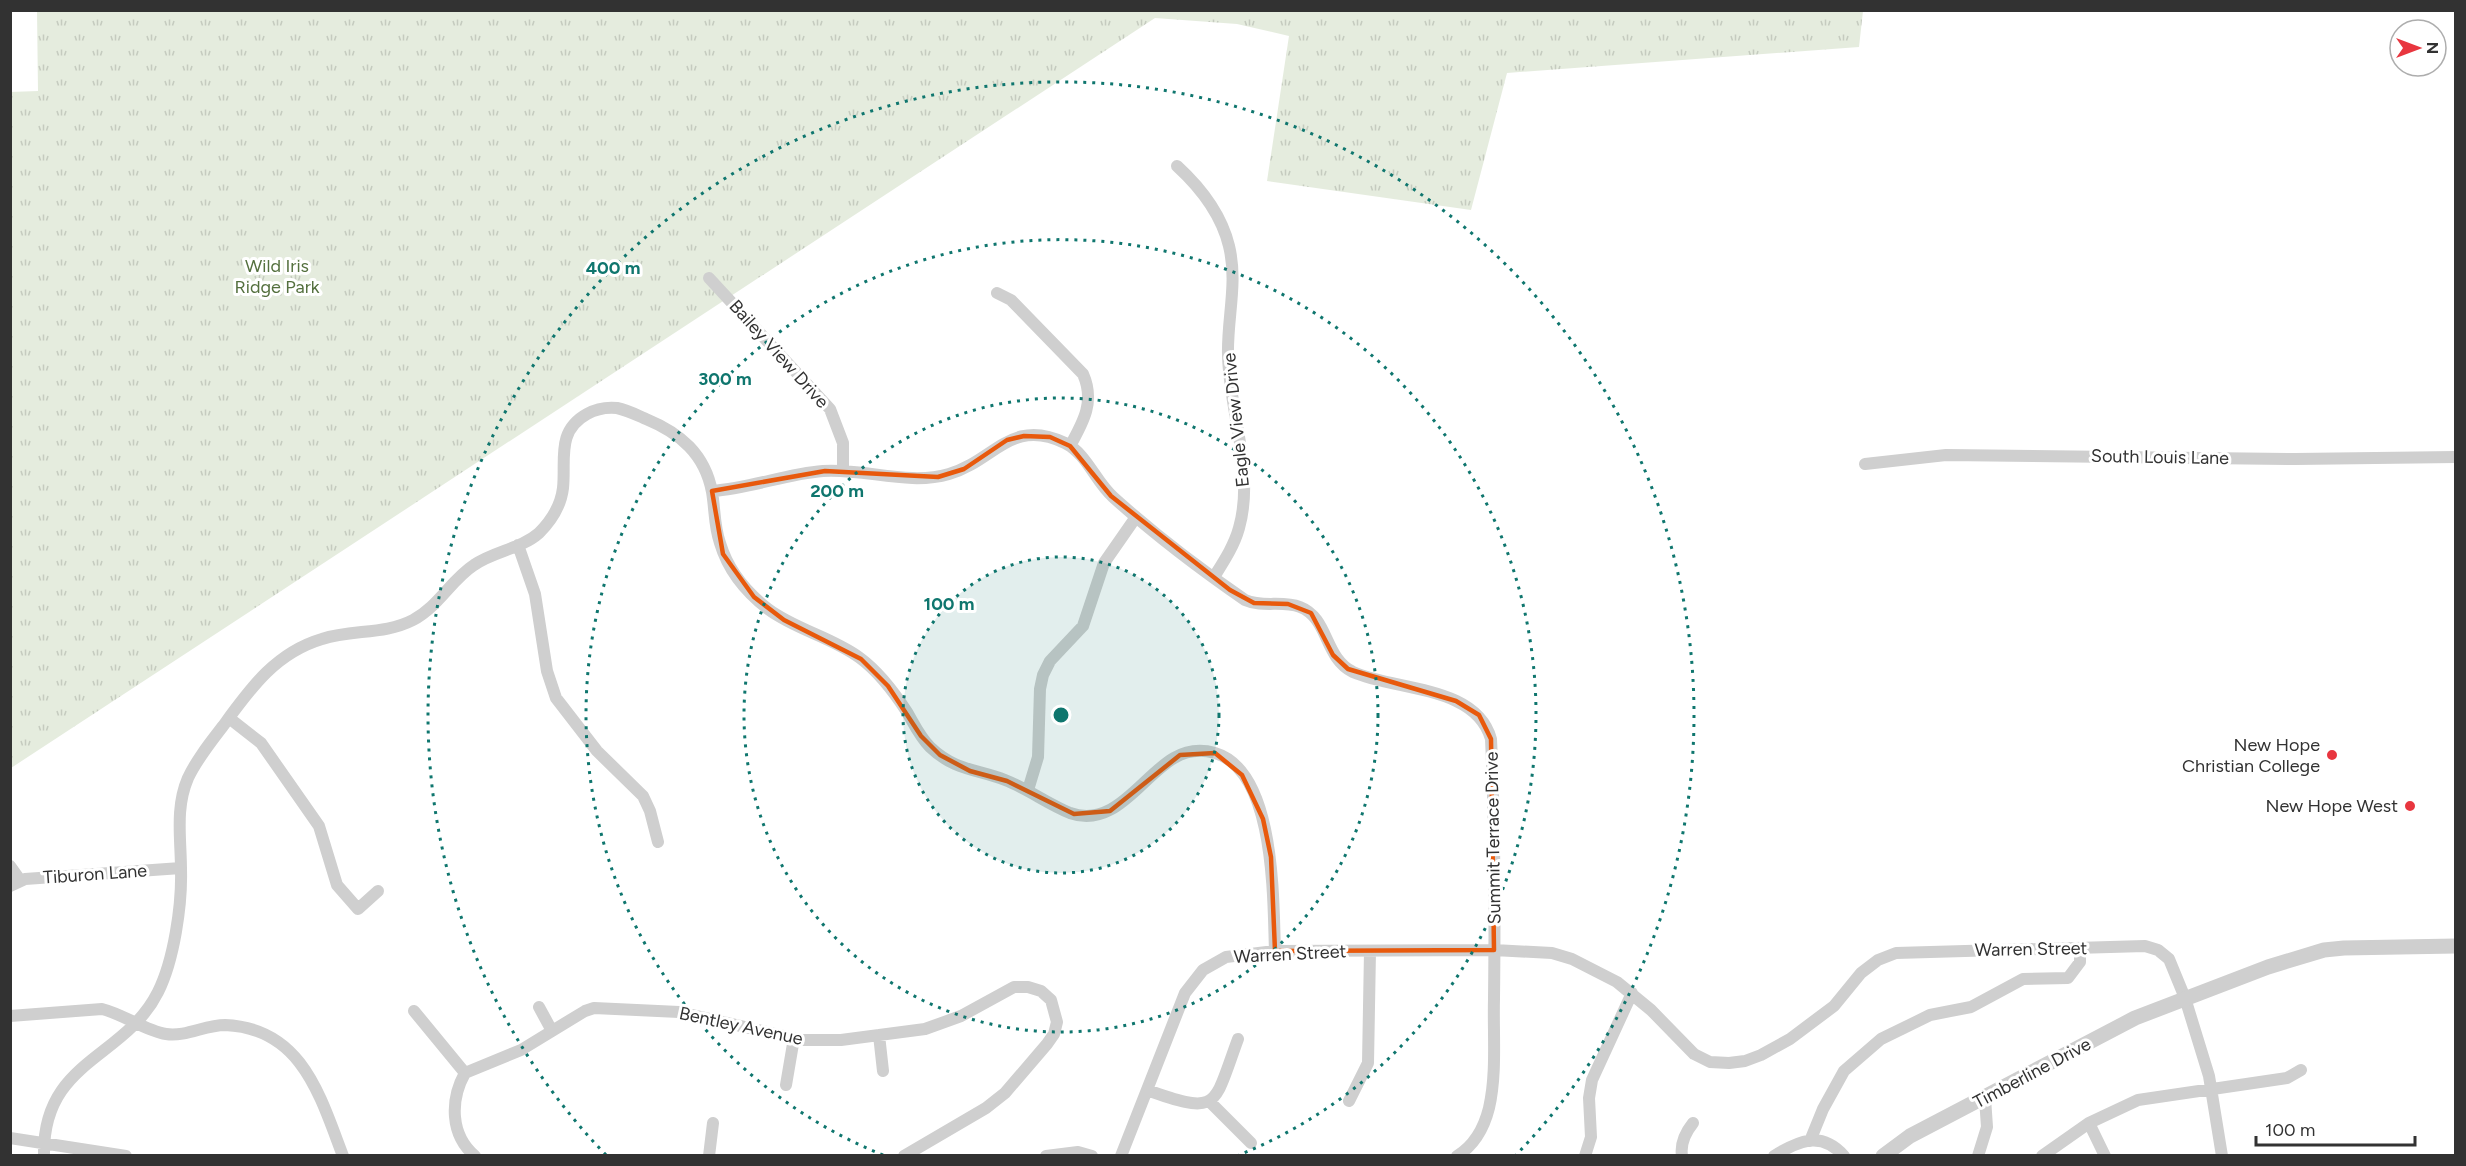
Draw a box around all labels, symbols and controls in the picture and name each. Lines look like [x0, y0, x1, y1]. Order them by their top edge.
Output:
north arrow [2388, 18, 2448, 78]
text: N [2423, 42, 2442, 54]
park label: Wild Iris Ridge Park [234, 255, 320, 298]
text: 400 m [586, 257, 640, 279]
street label: Bailey View Drive [725, 295, 834, 413]
street label: Eagle View Drive [1218, 352, 1254, 488]
text: 300 m [698, 368, 752, 390]
street label: South Louis Lane [2091, 445, 2229, 469]
text: 200 m [810, 480, 864, 502]
text: 100 m [924, 593, 974, 615]
centre of rings [1051, 705, 1071, 725]
place label: New Hope Christian College [2182, 734, 2320, 777]
marker: New Hope Christian College [2325, 748, 2339, 762]
street label: Summit Terrace Drive [1480, 751, 1506, 925]
place label: New Hope West [2265, 795, 2398, 817]
marker: New Hope West [2403, 799, 2417, 813]
street label: Tiburon Lane [42, 859, 148, 889]
street label: Warren Street [1975, 937, 2088, 961]
street label: Warren Street [1233, 940, 1347, 968]
street label: Bentley Avenue [677, 1002, 805, 1050]
street label: Timberline Drive [1969, 1033, 2095, 1113]
scale bar [2256, 1109, 2415, 1147]
text: 100 m [2265, 1119, 2315, 1141]

